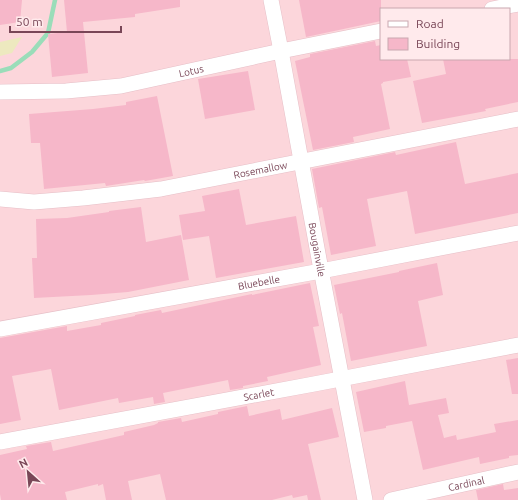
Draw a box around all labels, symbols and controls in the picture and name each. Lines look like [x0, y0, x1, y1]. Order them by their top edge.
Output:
scale bar [10, 8, 121, 34]
legend [380, 8, 510, 60]
text: 50 m [16, 15, 43, 28]
text: Road [416, 17, 444, 30]
text: Building [416, 37, 460, 50]
street label: Lotus [178, 63, 205, 79]
street label: Rosemallow [233, 159, 288, 181]
street label: Bougainville [306, 222, 327, 278]
street label: Bluebelle [237, 274, 281, 292]
street label: Scarlet [243, 386, 275, 403]
north arrow [8, 452, 48, 492]
text: N [17, 456, 30, 470]
street label: Cardinal [447, 474, 486, 493]

